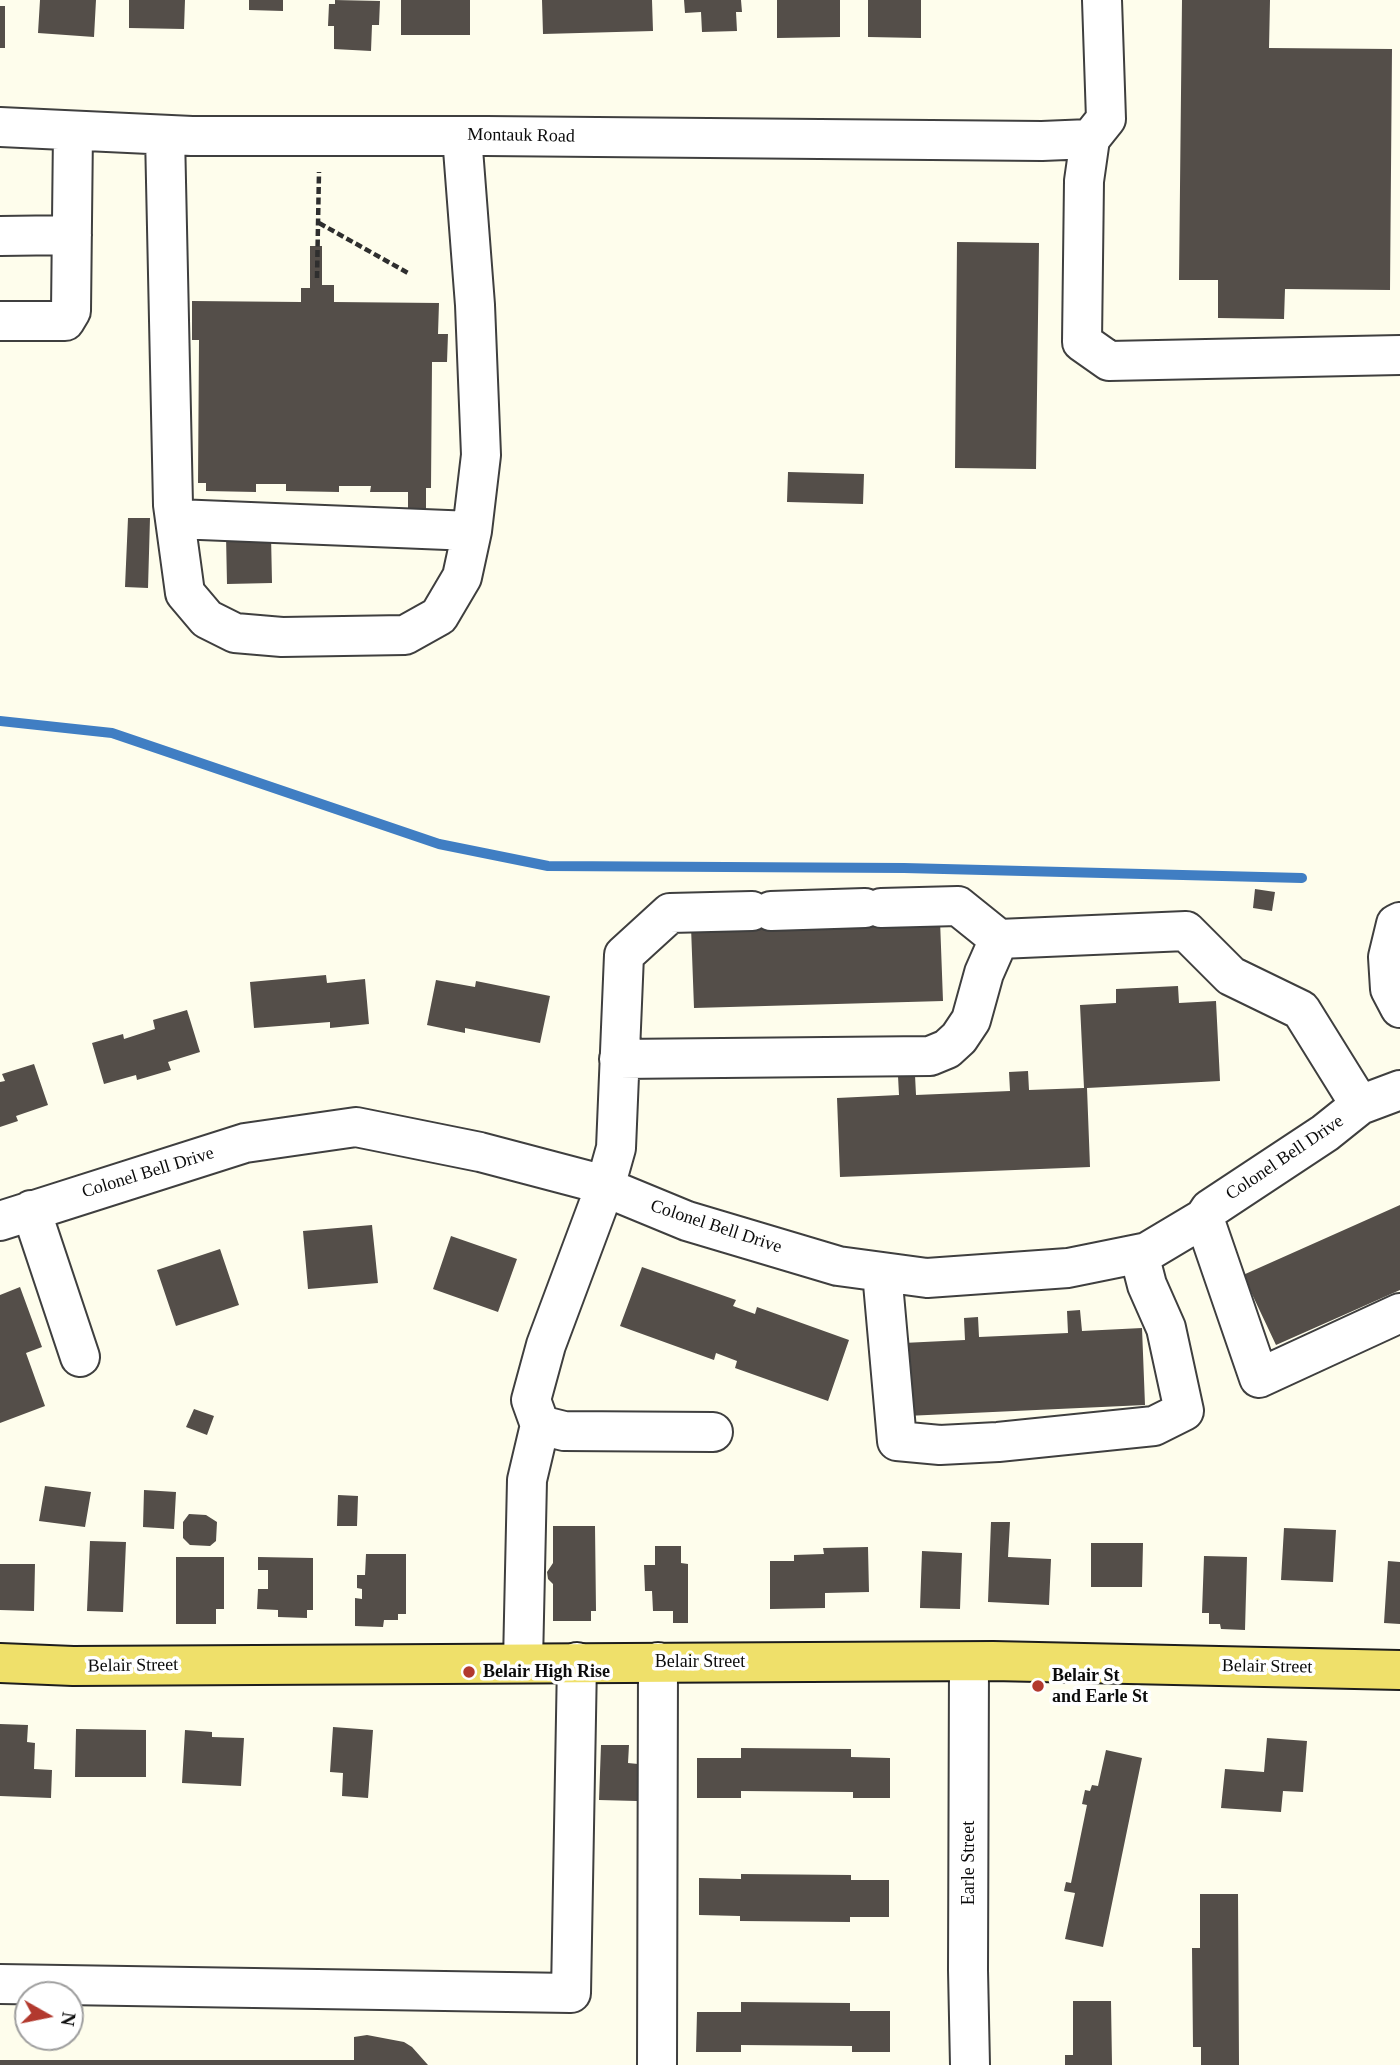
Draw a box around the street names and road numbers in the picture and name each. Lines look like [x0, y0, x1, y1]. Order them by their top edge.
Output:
street label: Montauk Road [467, 124, 575, 148]
street label: Colonel Bell Drive [1222, 1111, 1348, 1205]
street label: Colonel Bell Drive [79, 1143, 217, 1203]
street label: Colonel Bell Drive [648, 1196, 784, 1258]
street label: Belair Street [655, 1651, 745, 1673]
street label: Belair Street [88, 1654, 178, 1678]
street label: Belair Street [1222, 1655, 1312, 1679]
street label: Earle Street [958, 1821, 980, 1905]

